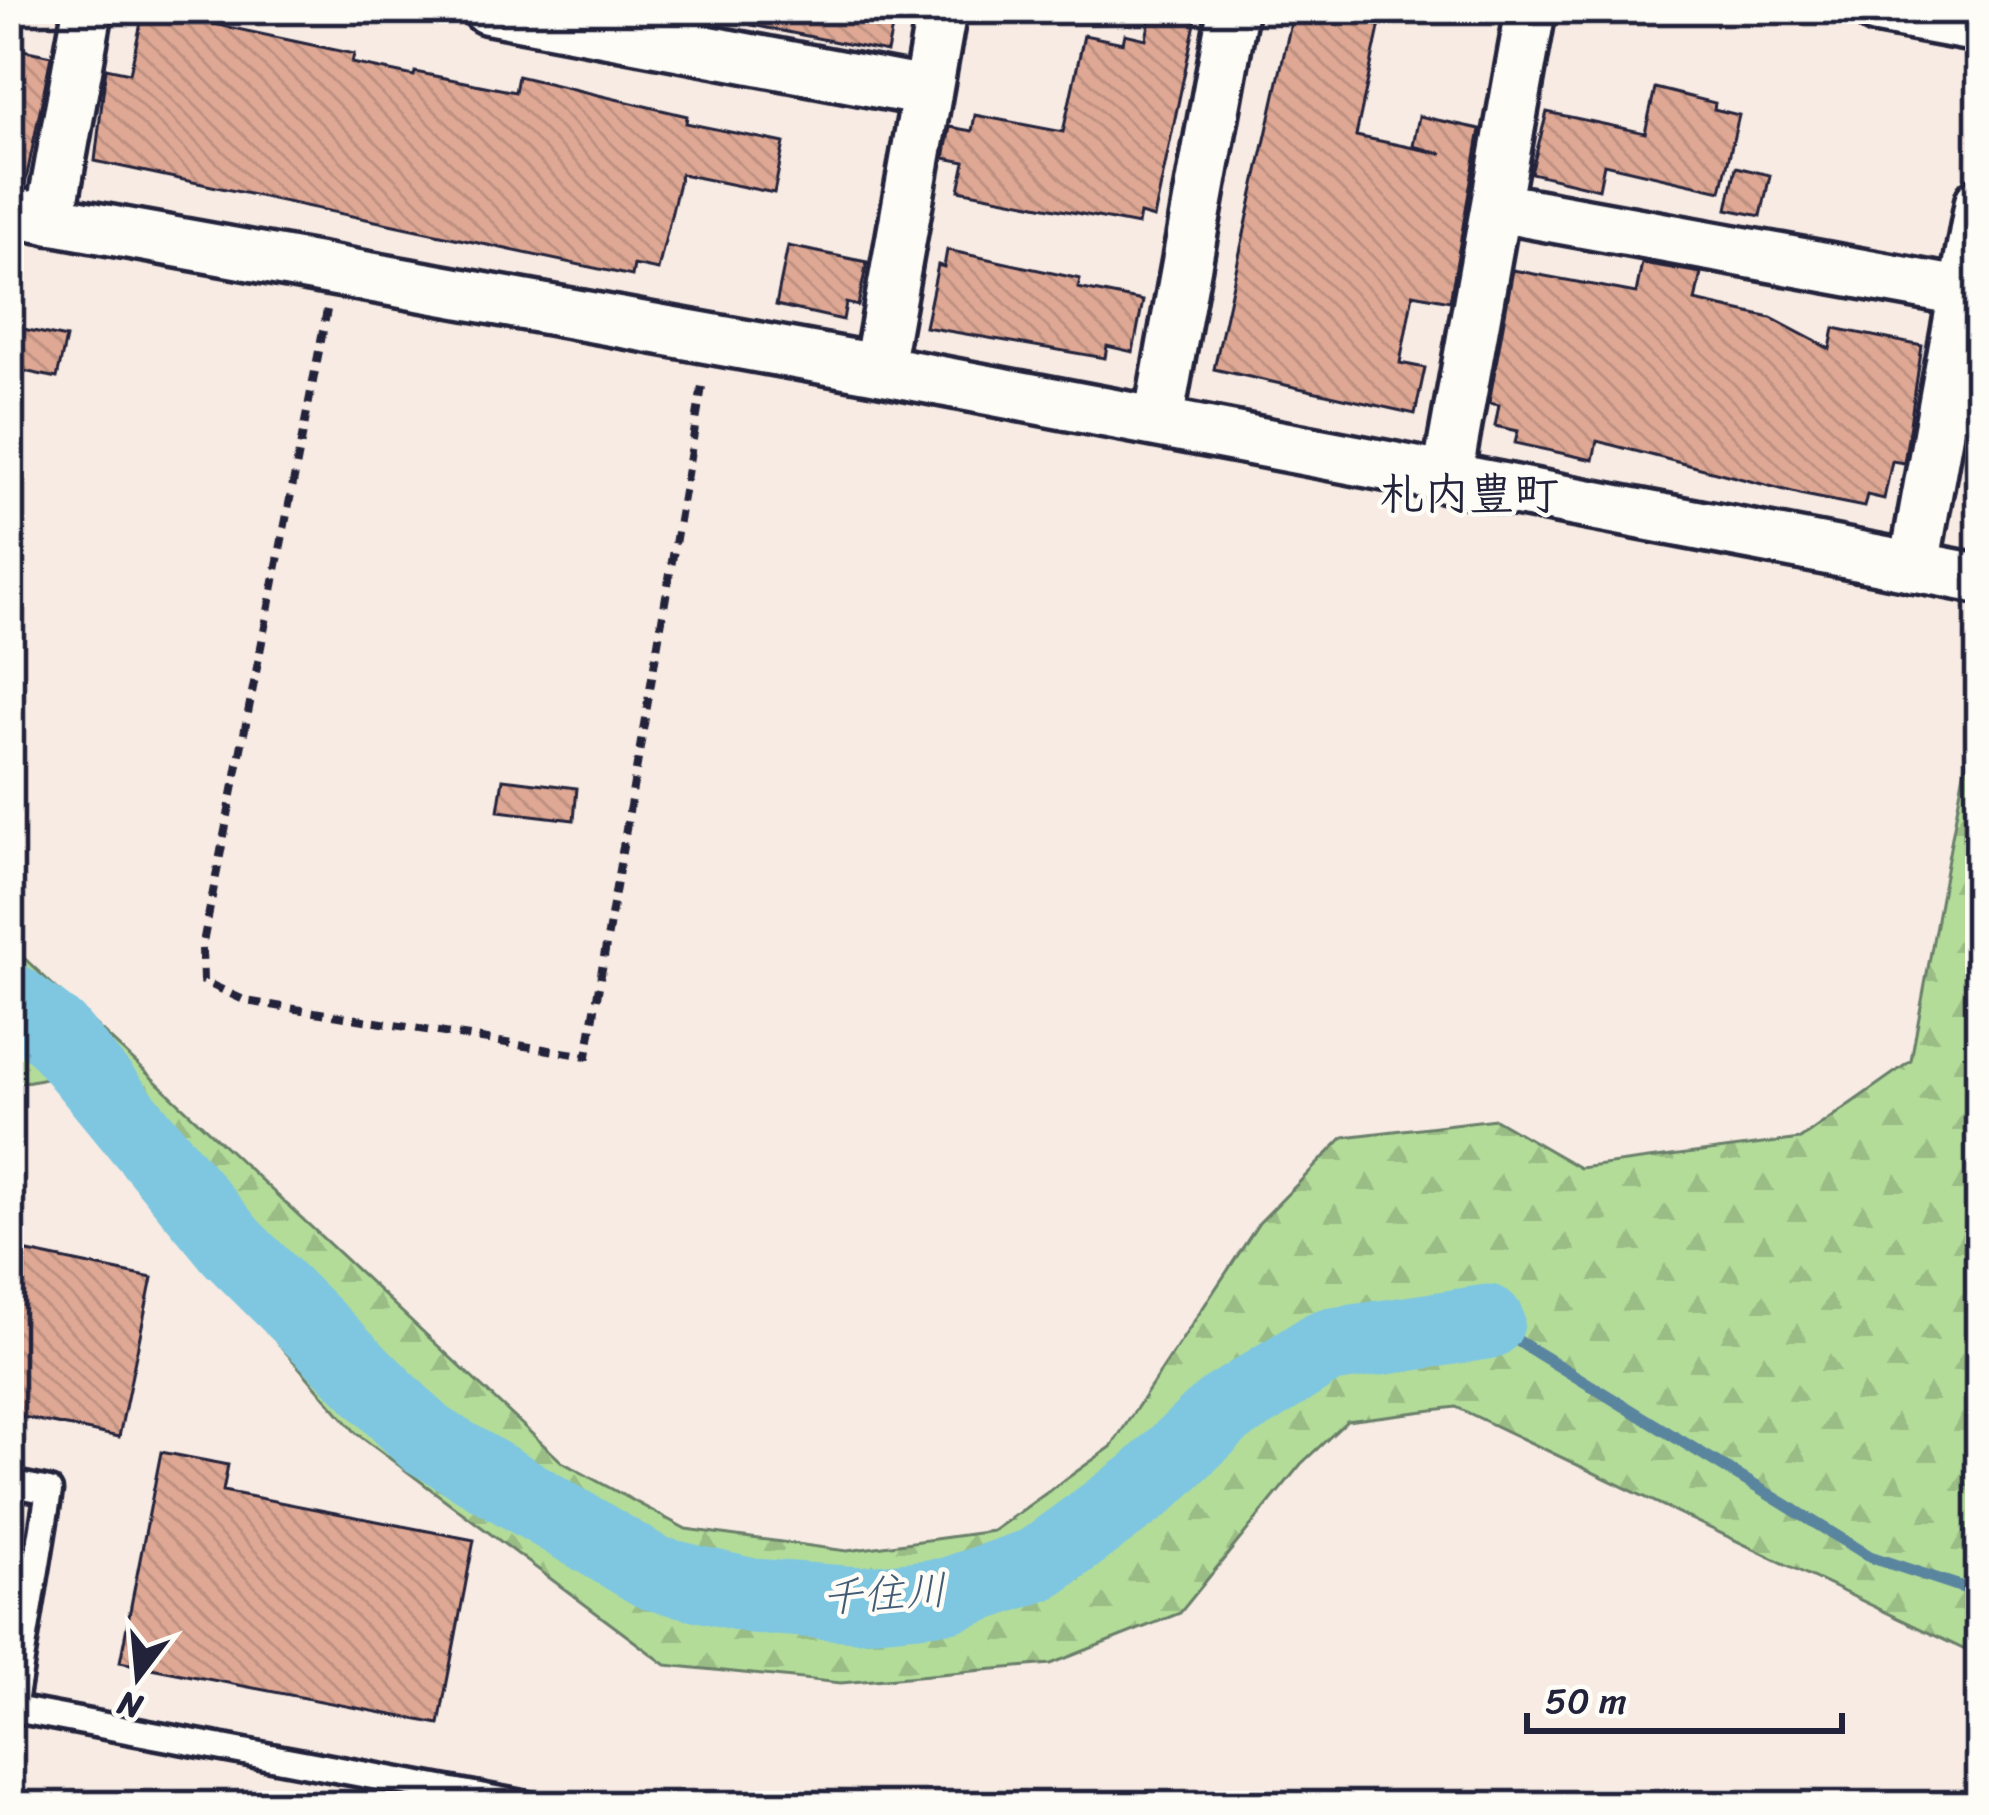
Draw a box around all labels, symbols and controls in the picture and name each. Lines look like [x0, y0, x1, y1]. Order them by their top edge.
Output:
district label: 札内豊町 [1379, 454, 1559, 534]
water label: 千住川 [819, 1553, 949, 1635]
north arrow [78, 1617, 198, 1737]
scale bar [1527, 1659, 1842, 1733]
text: 50 m [1545, 1669, 1627, 1733]
text: N [110, 1674, 150, 1736]

